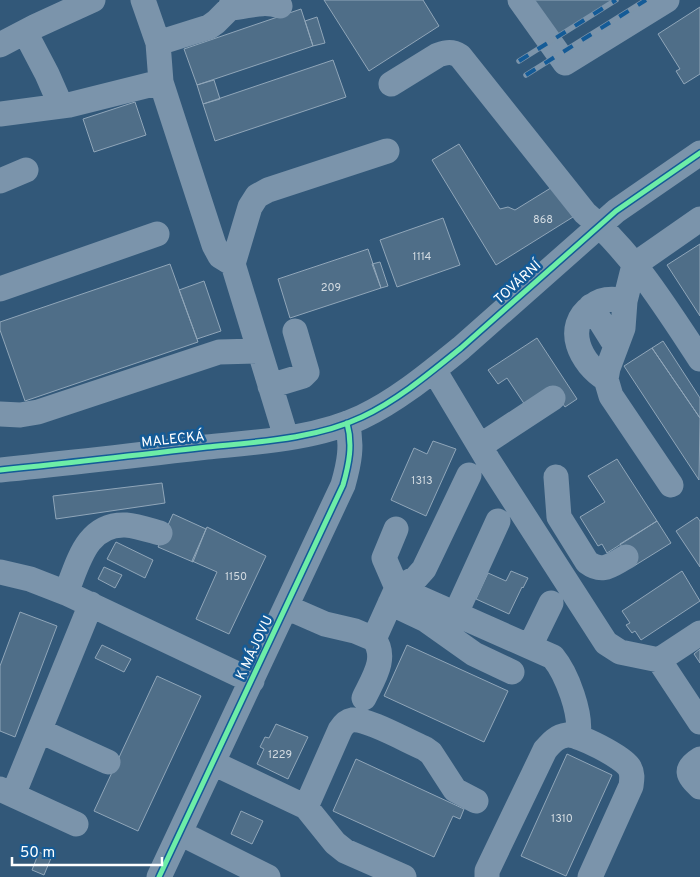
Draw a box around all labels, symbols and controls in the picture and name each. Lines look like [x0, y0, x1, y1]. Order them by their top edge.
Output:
house number: 868 [533, 213, 553, 227]
house number: 1114 [413, 250, 432, 264]
street label: TOVÁRNÍ [490, 256, 546, 308]
house number: 209 [321, 281, 341, 295]
street label: MALECKÁ [140, 427, 206, 452]
house number: 1313 [411, 474, 433, 488]
house number: 1150 [225, 570, 247, 584]
street label: K MÁJOVU [232, 613, 277, 683]
house number: 1229 [268, 748, 292, 762]
house number: 1310 [551, 812, 573, 826]
scale bar [12, 834, 162, 866]
text: 50 m [20, 844, 55, 863]

